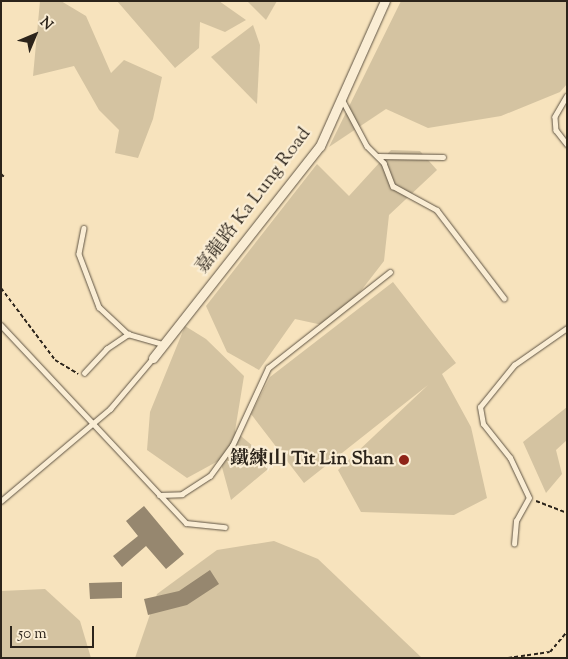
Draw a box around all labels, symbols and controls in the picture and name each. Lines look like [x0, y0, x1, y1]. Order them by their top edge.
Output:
north arrow [10, 10, 60, 60]
text: N [35, 13, 57, 35]
street label: 嘉龍路 Ka Lung Road [192, 123, 316, 279]
place label: 鐵練山 Tit Lin Shan [230, 449, 394, 471]
marker: 鐵練山 Tit Lin Shan [398, 454, 410, 466]
scale bar [12, 616, 96, 648]
text: 50 m [18, 624, 47, 645]

